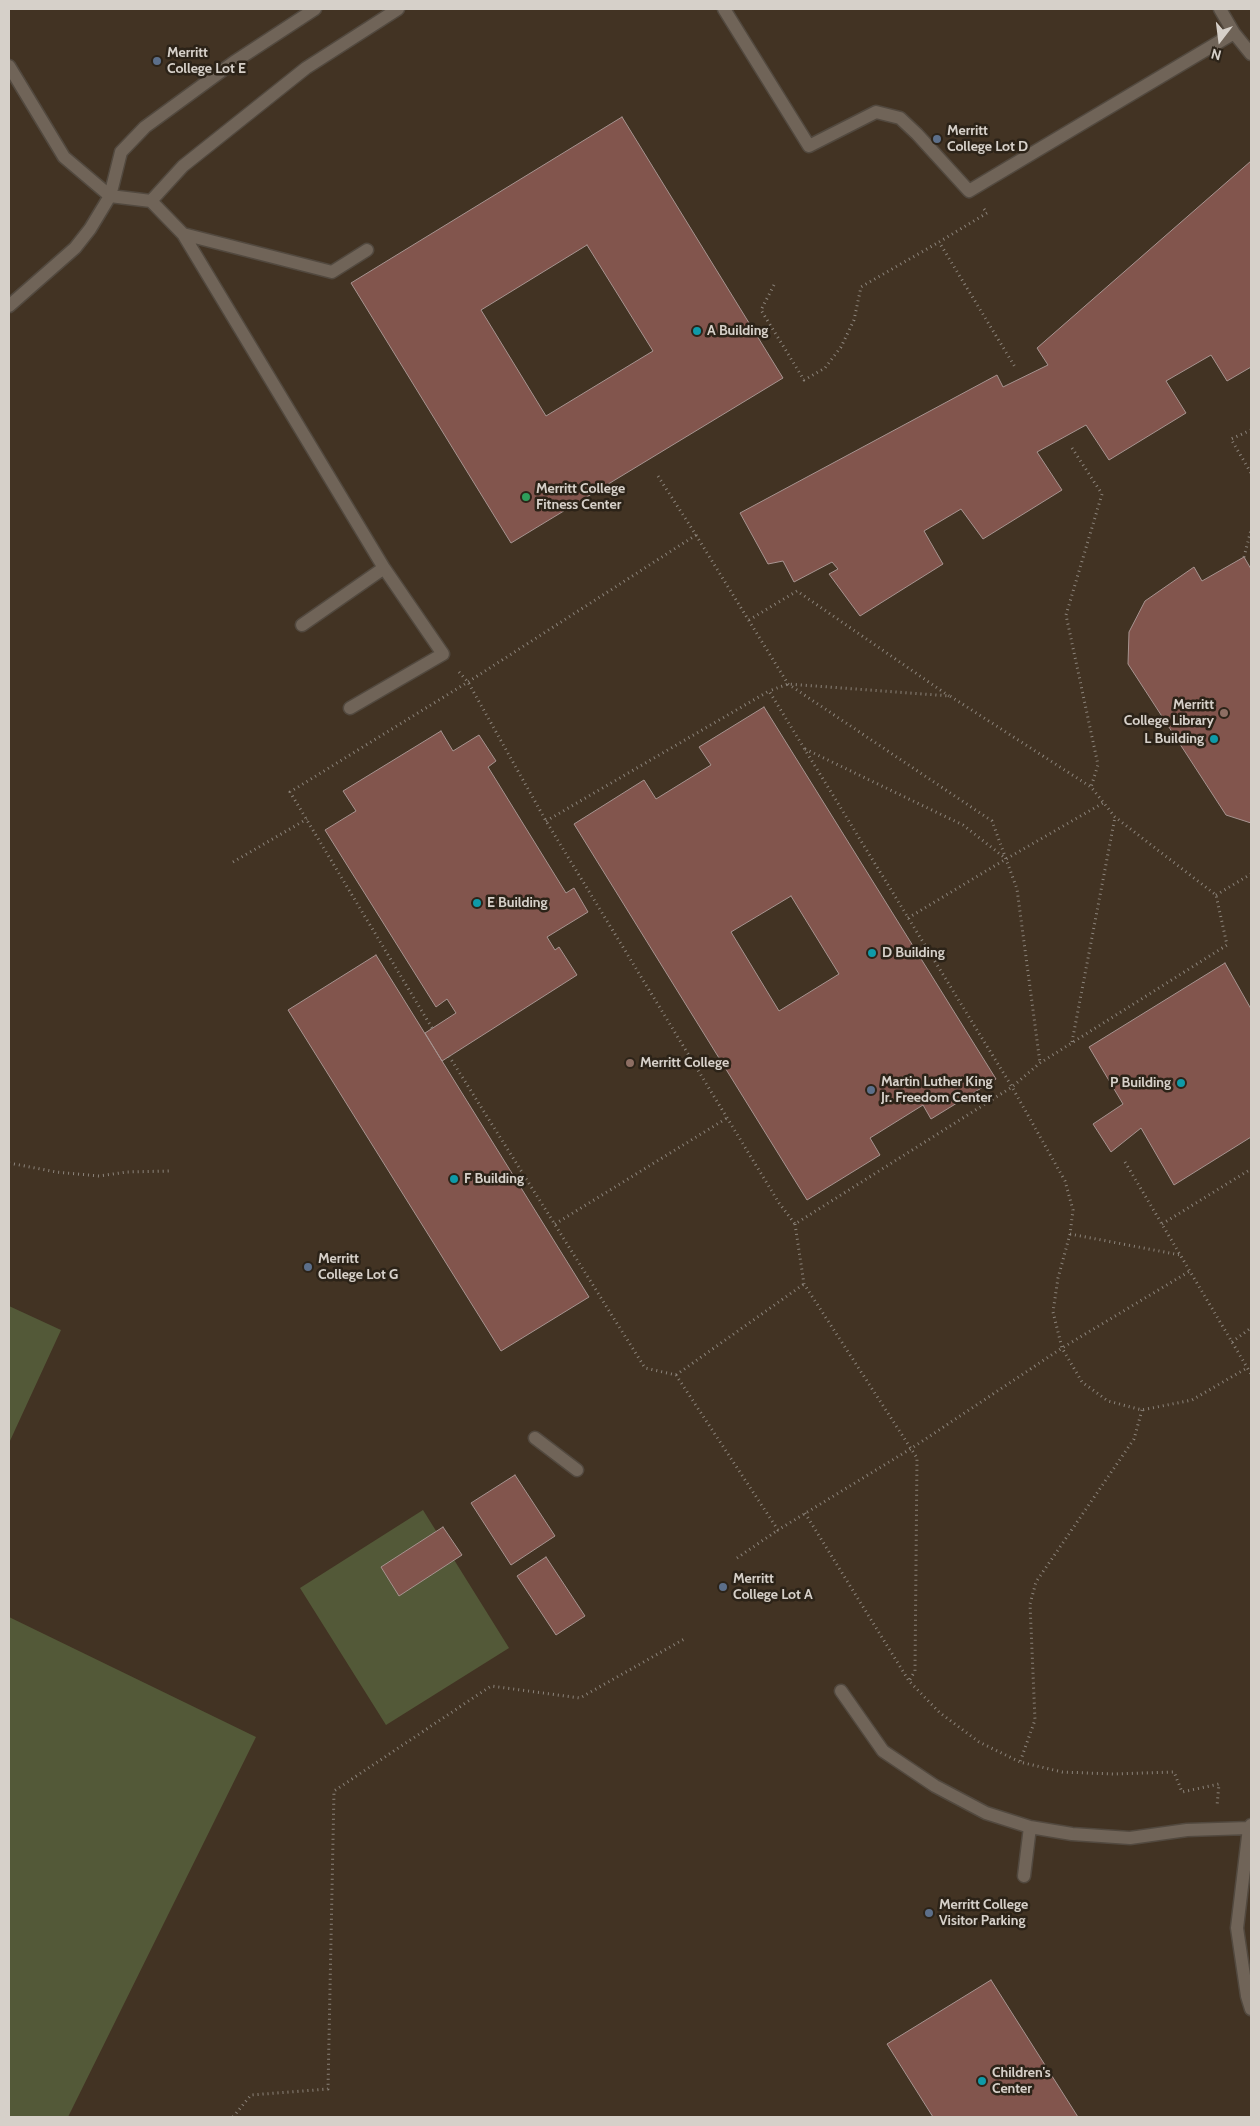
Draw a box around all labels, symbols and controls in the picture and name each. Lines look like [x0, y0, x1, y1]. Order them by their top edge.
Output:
north arrow [1195, 15, 1245, 65]
place label: Merritt College Lot E [167, 45, 246, 78]
text: N [1209, 45, 1223, 64]
marker: Merritt College Lot E [151, 55, 163, 67]
place label: Merritt College Lot D [947, 123, 1028, 156]
marker: Merritt College Lot D [931, 133, 943, 145]
place label: A Building [707, 323, 768, 339]
marker: A Building [691, 325, 703, 337]
place label: Merritt College Fitness Center [536, 481, 625, 514]
marker: Merritt College Fitness Center [520, 491, 532, 503]
place label: Merritt College Library [1124, 697, 1214, 730]
marker: Merritt College Library [1218, 707, 1230, 719]
place label: L Building [1144, 731, 1204, 747]
marker: L Building [1208, 733, 1220, 745]
place label: E Building [487, 895, 548, 911]
marker: E Building [471, 897, 483, 909]
place label: D Building [882, 945, 945, 961]
marker: D Building [866, 947, 878, 959]
place label: Merritt College [640, 1055, 729, 1071]
marker: Merritt College [624, 1057, 636, 1069]
place label: Martin Luther King Jr. Freedom Center [881, 1074, 993, 1106]
place label: P Building [1110, 1075, 1171, 1091]
marker: P Building [1175, 1077, 1187, 1089]
marker: Martin Luther King Jr. Freedom Center [865, 1084, 877, 1096]
place label: F Building [464, 1171, 524, 1187]
marker: F Building [448, 1173, 460, 1185]
place label: Merritt College Lot G [318, 1251, 398, 1284]
marker: Merritt College Lot G [302, 1261, 314, 1273]
place label: Merritt College Lot A [733, 1571, 813, 1604]
marker: Merritt College Lot A [717, 1581, 729, 1593]
place label: Merritt College Visitor Parking [939, 1897, 1028, 1930]
marker: Merritt College Visitor Parking [923, 1907, 935, 1919]
place label: Children's Center [992, 2065, 1051, 2098]
marker: Children's Center [976, 2075, 988, 2087]

